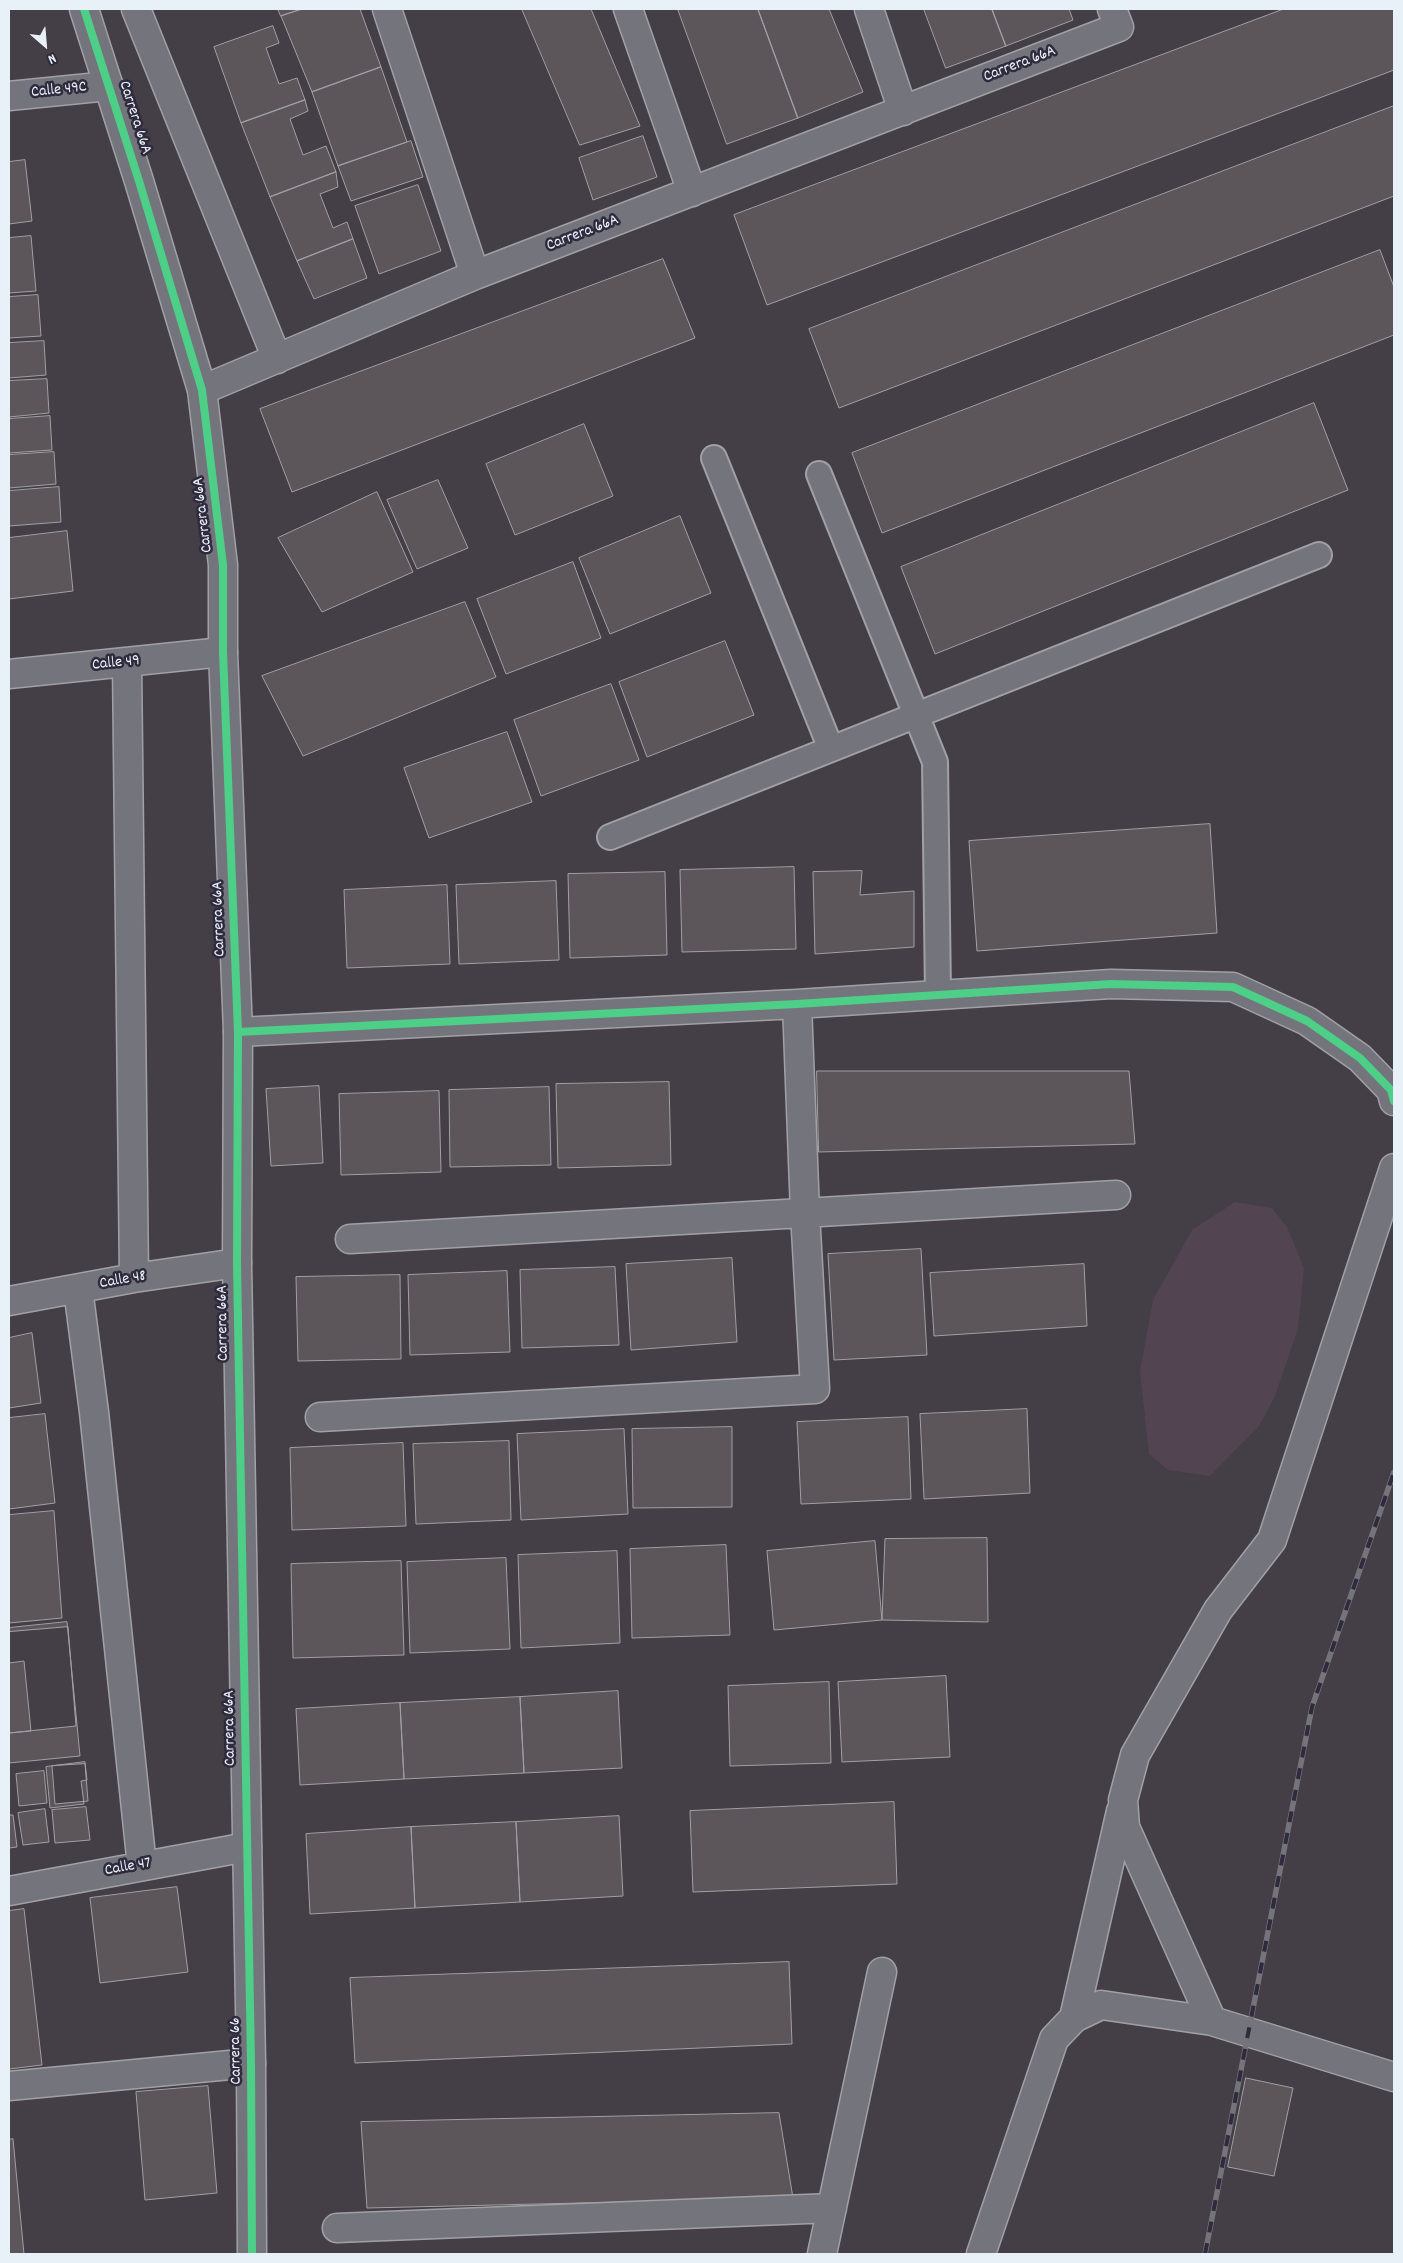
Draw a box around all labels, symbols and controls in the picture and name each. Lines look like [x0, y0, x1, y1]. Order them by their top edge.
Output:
north arrow [20, 20, 70, 70]
street label: Carrera 66A [981, 42, 1059, 88]
text: N [44, 48, 59, 69]
street label: Calle 49C [30, 79, 88, 103]
street label: Carrera 66A [113, 79, 155, 157]
street label: Carrera 66A [544, 211, 622, 257]
street label: Carrera 66A [190, 476, 218, 554]
street label: Calle 49 [91, 652, 141, 676]
street label: Carrera 66A [209, 881, 231, 957]
street label: Calle 48 [98, 1267, 148, 1295]
street label: Carrera 66A [214, 1285, 234, 1361]
street label: Carrera 66A [221, 1690, 241, 1766]
street label: Calle 47 [103, 1855, 153, 1881]
street label: Carrera 66 [227, 2017, 247, 2085]

